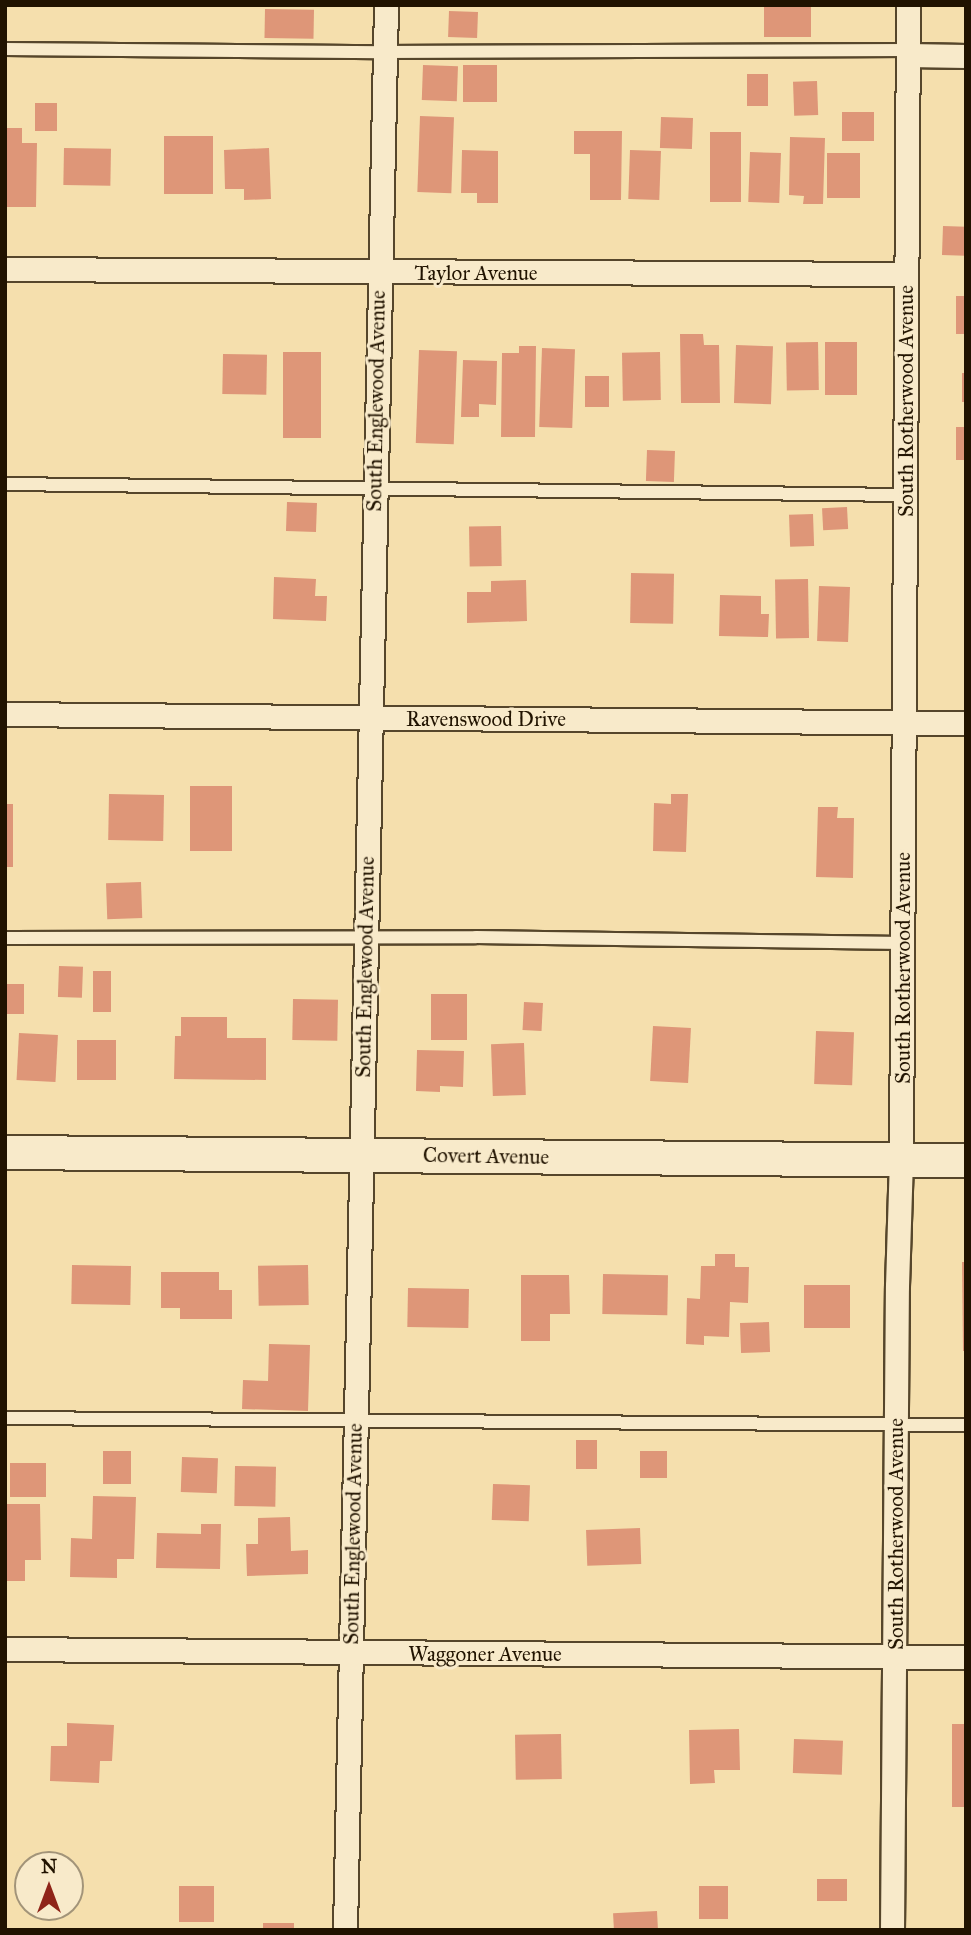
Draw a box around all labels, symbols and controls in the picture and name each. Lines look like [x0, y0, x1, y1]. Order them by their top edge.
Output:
street label: Taylor Avenue [414, 260, 538, 286]
street label: South Rotherwood Avenue [893, 285, 919, 517]
street label: South Englewood Avenue [361, 290, 391, 512]
street label: Ravenswood Drive [406, 706, 566, 732]
street label: South Rotherwood Avenue [890, 852, 916, 1084]
street label: South Englewood Avenue [350, 856, 380, 1078]
street label: Covert Avenue [423, 1142, 549, 1170]
street label: South Rotherwood Avenue [883, 1418, 909, 1650]
street label: South Englewood Avenue [338, 1423, 368, 1645]
street label: Waggoner Avenue [408, 1641, 562, 1667]
north arrow [14, 1851, 84, 1921]
text: N [41, 1855, 57, 1878]

